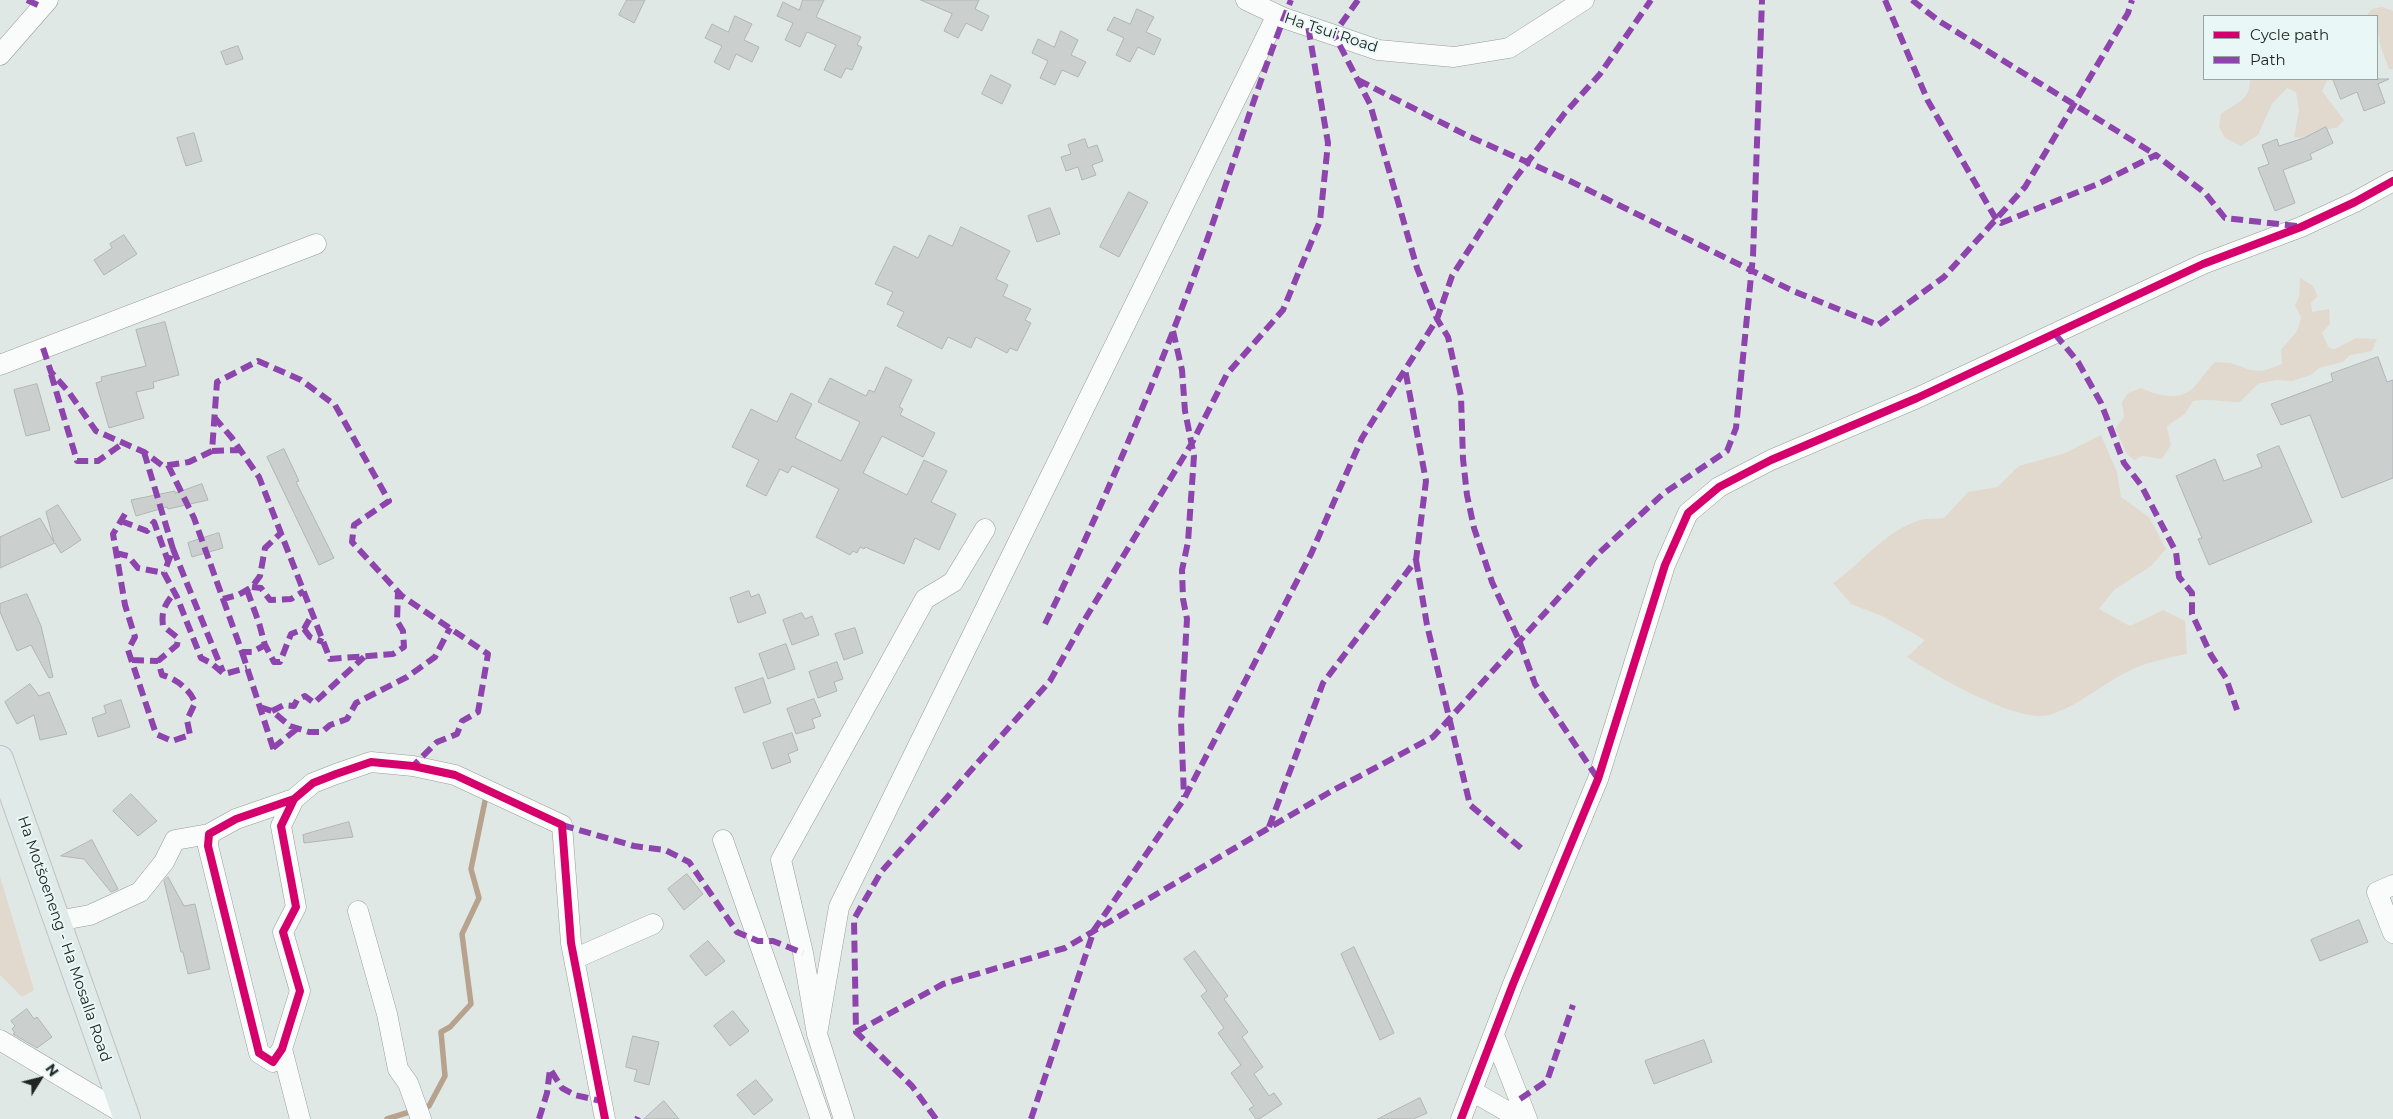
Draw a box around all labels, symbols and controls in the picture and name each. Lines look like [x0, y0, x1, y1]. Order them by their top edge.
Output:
street label: Ha Tsui Road [1282, 9, 1380, 57]
legend [2203, 15, 2378, 80]
text: Cycle path [2250, 25, 2329, 44]
text: Path [2250, 50, 2286, 69]
street label: Ha Motšoeneng - Ha Mosalla Road [13, 814, 115, 1064]
north arrow [15, 1054, 65, 1104]
text: N [42, 1060, 63, 1080]

